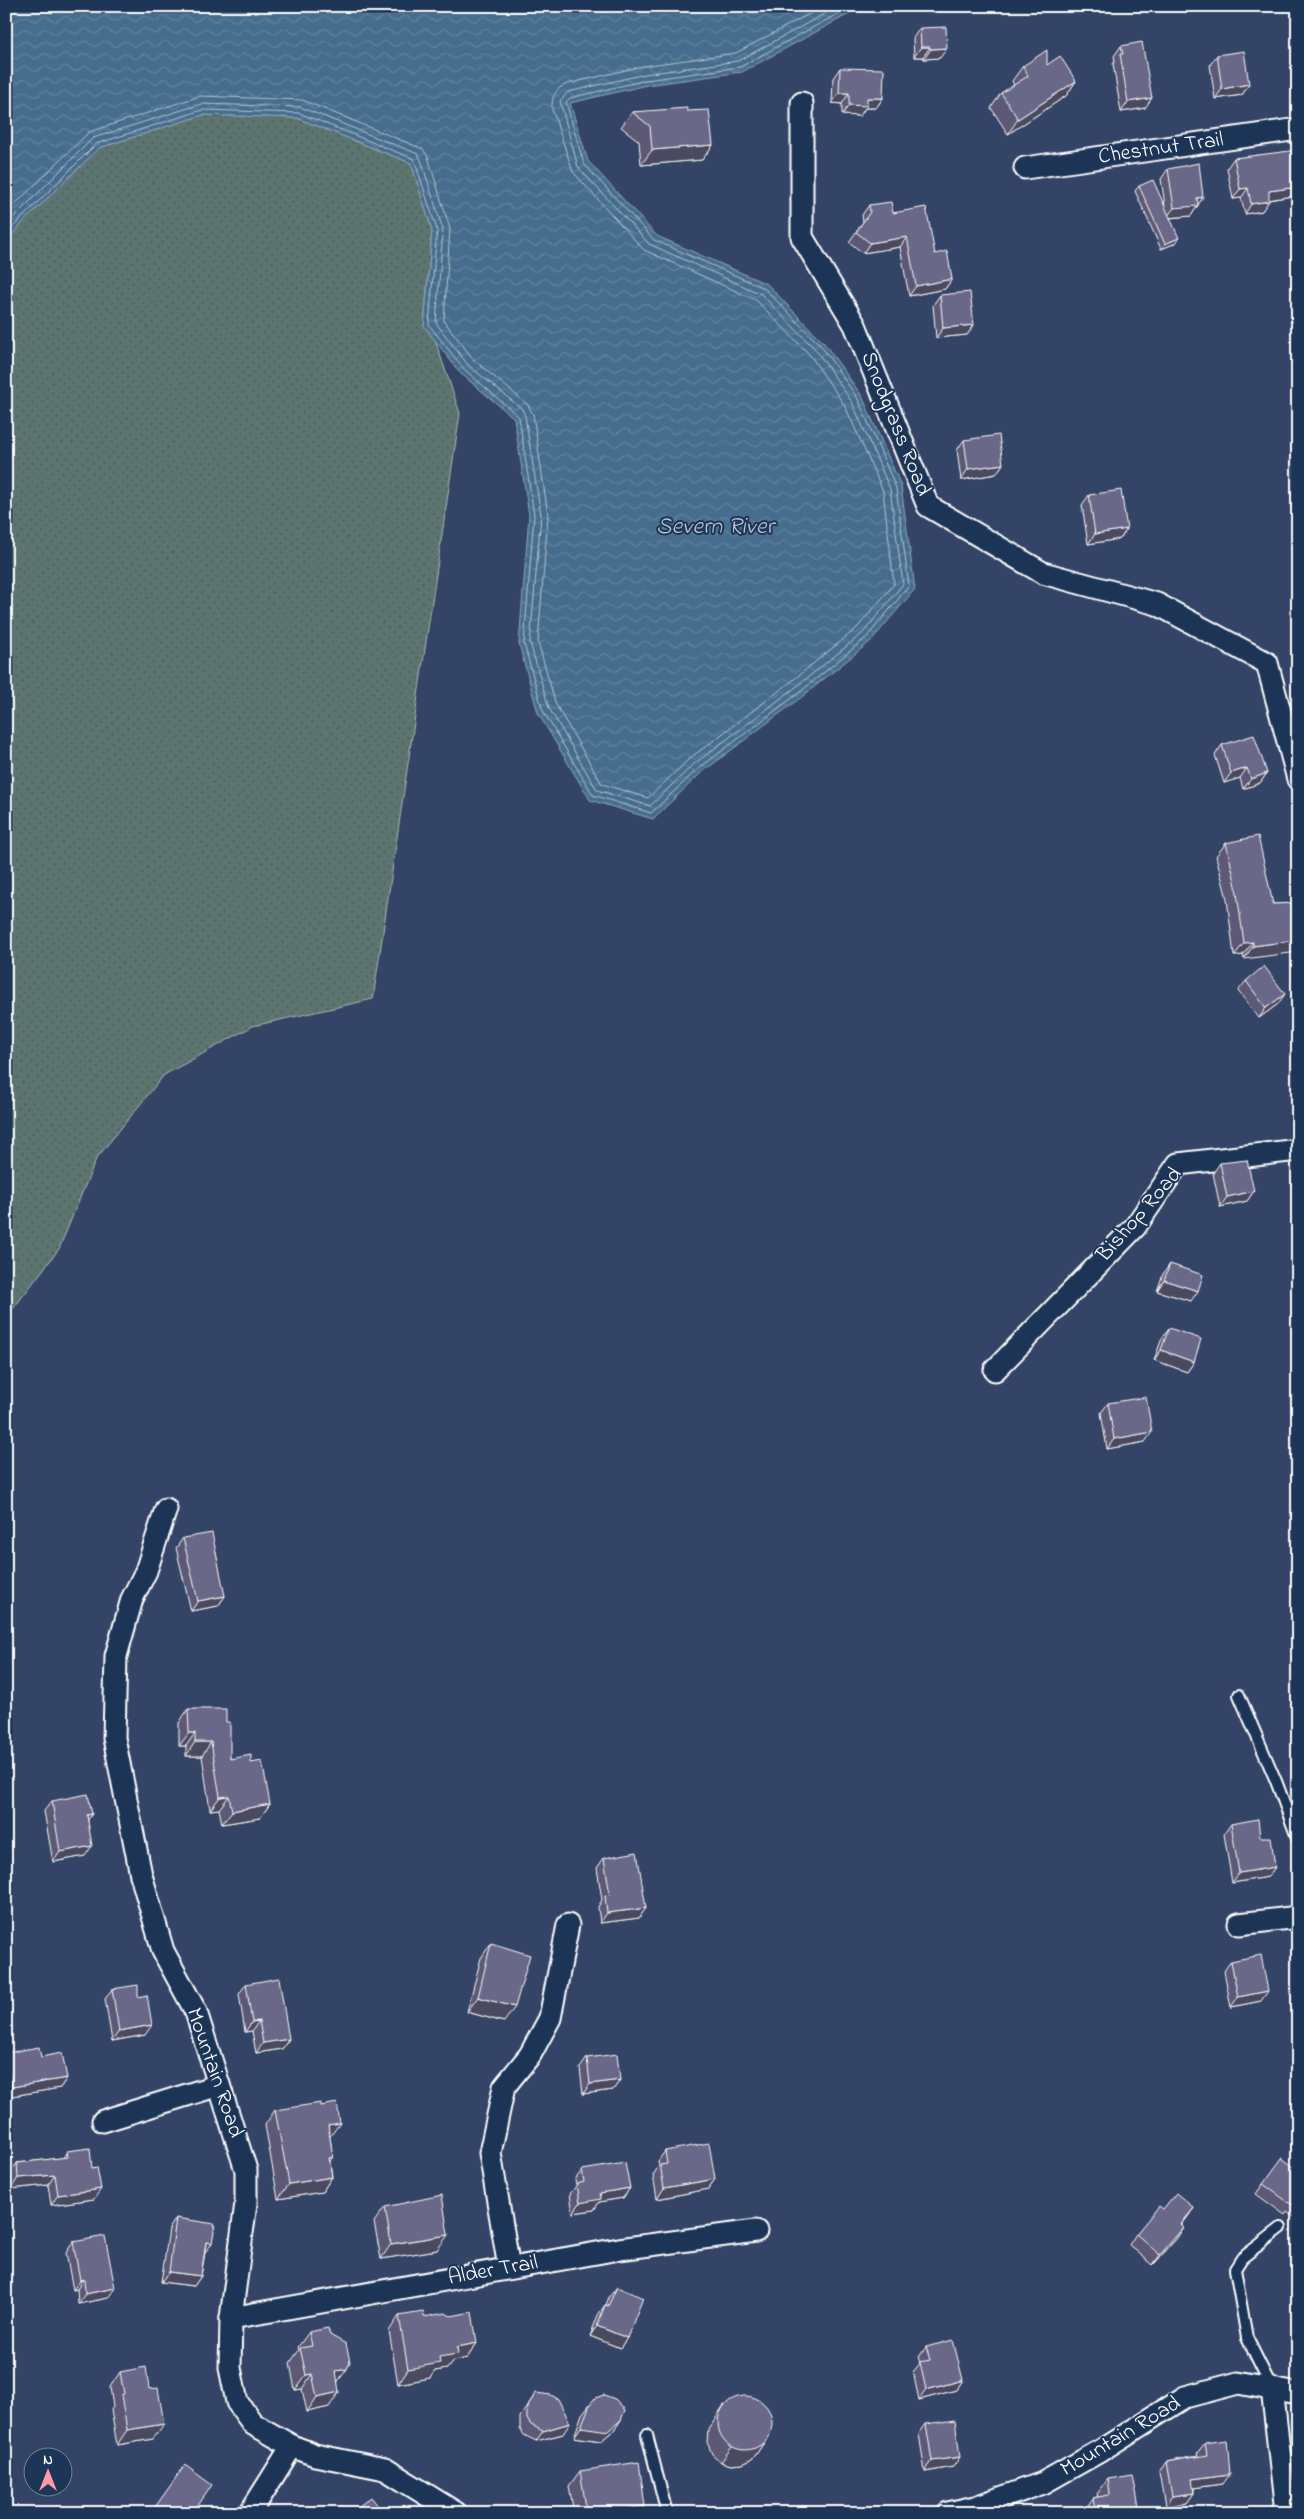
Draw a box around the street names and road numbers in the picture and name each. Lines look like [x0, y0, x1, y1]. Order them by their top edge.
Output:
street label: Chestnut Trail [1096, 124, 1226, 174]
street label: Snodgrass Road [851, 347, 939, 501]
street label: Bishop Road [1089, 1160, 1191, 1270]
street label: Mountain Road [177, 2004, 251, 2142]
street label: Alder Trail [446, 2247, 540, 2295]
street label: Mountain Road [1055, 2388, 1187, 2486]

